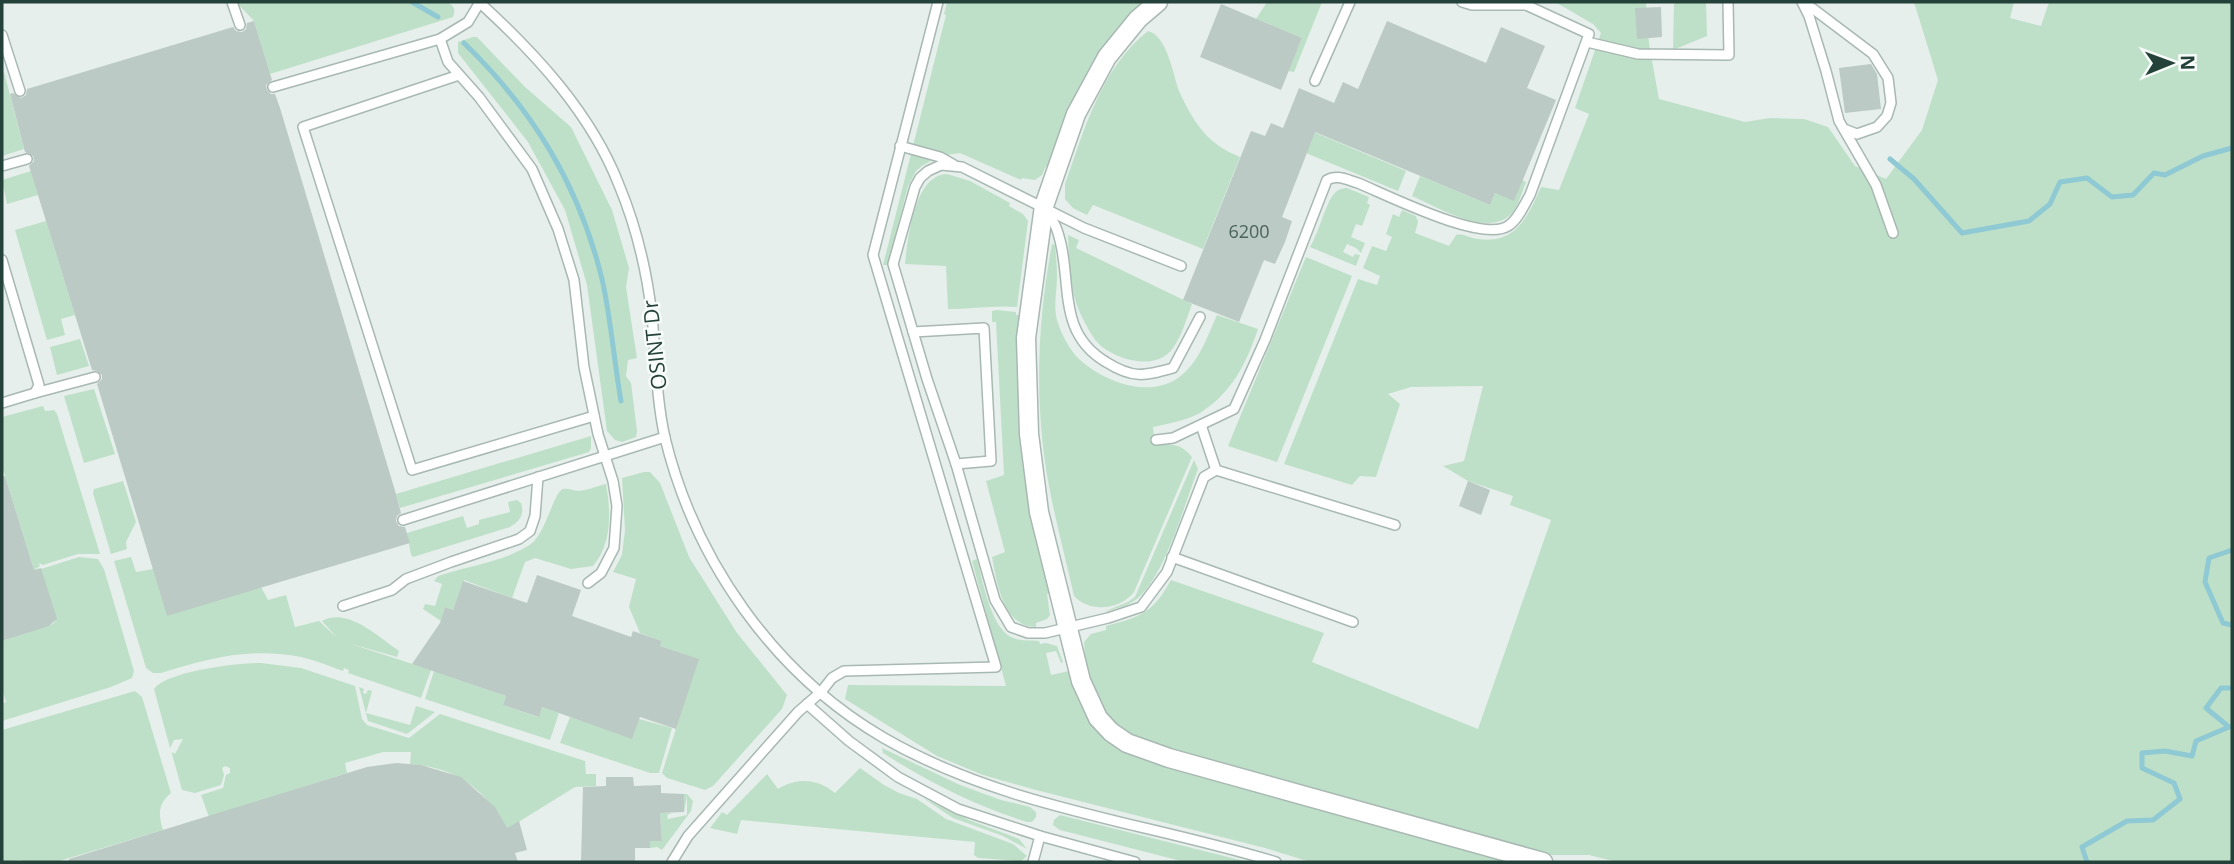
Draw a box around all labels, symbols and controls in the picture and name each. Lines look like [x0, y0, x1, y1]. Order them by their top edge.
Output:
north arrow [2136, 28, 2206, 98]
text: N [2175, 55, 2201, 71]
house number: 6200 [1228, 219, 1270, 243]
street label: OSINT Dr [635, 298, 673, 391]

